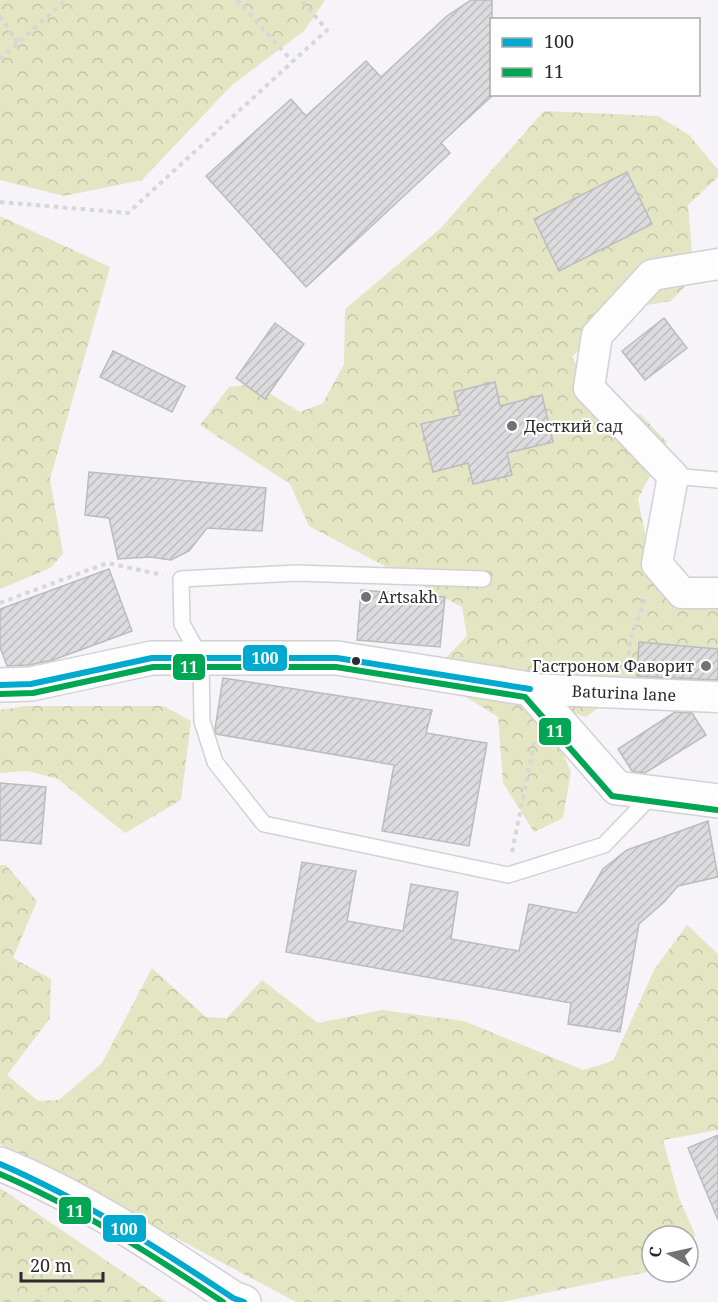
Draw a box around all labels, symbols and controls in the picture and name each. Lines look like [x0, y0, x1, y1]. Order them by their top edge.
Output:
legend [490, 18, 700, 96]
text: 100 [544, 29, 574, 53]
text: 11 [544, 59, 564, 83]
place label: Десткий сад [524, 415, 623, 437]
marker: Десткий сад [505, 419, 519, 433]
place label: Artsakh [378, 586, 438, 608]
marker: Artsakh [359, 590, 373, 604]
line badge: 100 [242, 644, 288, 672]
text: 100 [251, 647, 279, 669]
line badge: 11 [172, 653, 206, 681]
unlabelled marker [350, 655, 362, 667]
place label: Гастроном Фаворит [532, 655, 695, 677]
text: 11 [180, 656, 198, 678]
marker: Гастроном Фаворит [699, 659, 713, 673]
street label: Baturina lane [571, 680, 677, 706]
line badge: 11 [538, 717, 572, 746]
text: 11 [546, 720, 564, 742]
line badge: 11 [58, 1196, 92, 1225]
text: 11 [66, 1200, 84, 1222]
line badge: 100 [102, 1214, 147, 1243]
text: 100 [110, 1218, 138, 1240]
north arrow [640, 1224, 700, 1284]
scale bar [21, 1245, 104, 1283]
text: С [644, 1245, 667, 1259]
text: 20 m [30, 1253, 72, 1277]

